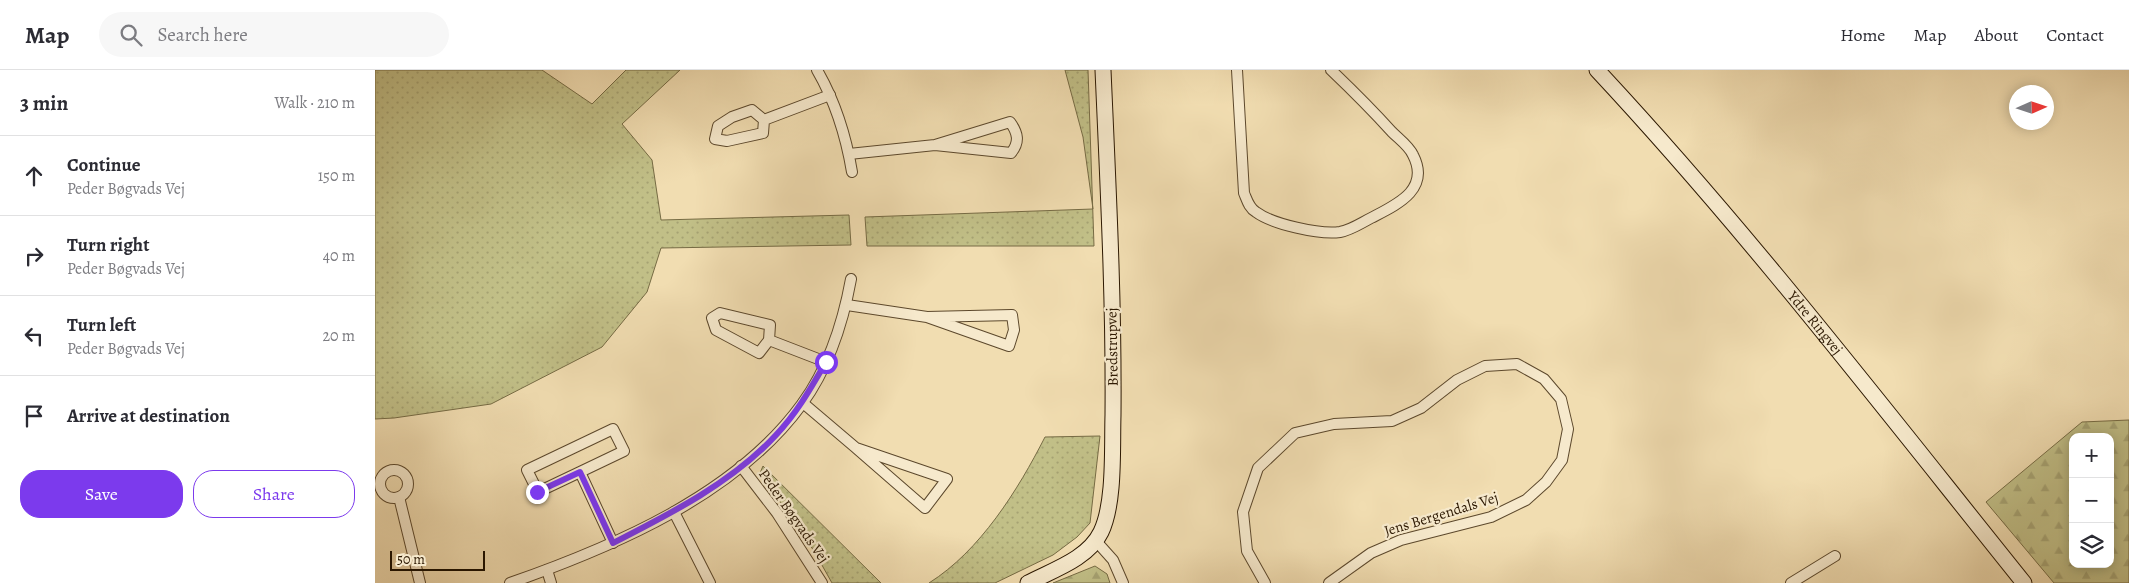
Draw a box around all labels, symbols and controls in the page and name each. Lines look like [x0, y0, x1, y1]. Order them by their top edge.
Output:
search box [99, 12, 449, 57]
text: Map [25, 19, 69, 51]
icon: search [117, 21, 145, 49]
text: Search here [157, 22, 248, 48]
text: Home [1840, 23, 1885, 47]
text: Map [1913, 23, 1946, 47]
text: About [1974, 23, 2018, 47]
text: Contact [2046, 23, 2104, 47]
north arrow [2009, 85, 2054, 130]
text: 3 min [20, 89, 68, 117]
text: Walk · 210 m [274, 92, 355, 114]
text: Continue [67, 152, 141, 178]
icon: ahead [20, 162, 48, 190]
text: 150 m [318, 165, 355, 187]
text: Peder Bøgvads Vej [67, 178, 185, 200]
text: Turn right [67, 232, 149, 258]
icon: right [20, 242, 48, 270]
text: 40 m [323, 245, 355, 267]
text: Peder Bøgvads Vej [67, 258, 185, 280]
street label: Ydre Ringvej [1783, 286, 1847, 359]
street label: Bredstrupvej [1101, 308, 1123, 386]
text: Turn left [67, 312, 136, 338]
icon: left [20, 322, 48, 350]
text: 20 m [322, 325, 355, 347]
text: Peder Bøgvads Vej [67, 338, 185, 360]
route start [815, 351, 838, 374]
icon: arrive [20, 402, 48, 430]
text: Arrive at destination [67, 403, 230, 429]
map controls [2069, 433, 2114, 568]
button: + [2069, 433, 2114, 478]
street label: Peder Bøgvads Vej [754, 465, 834, 567]
button: Save [20, 470, 183, 518]
button: Share [193, 470, 355, 518]
button: − [2069, 478, 2114, 523]
route end [526, 481, 549, 504]
street label: Jens Bergendals Vej [1382, 487, 1500, 541]
button: layers [2069, 523, 2114, 568]
scale bar [390, 548, 485, 571]
text: 50 m [397, 550, 425, 569]

